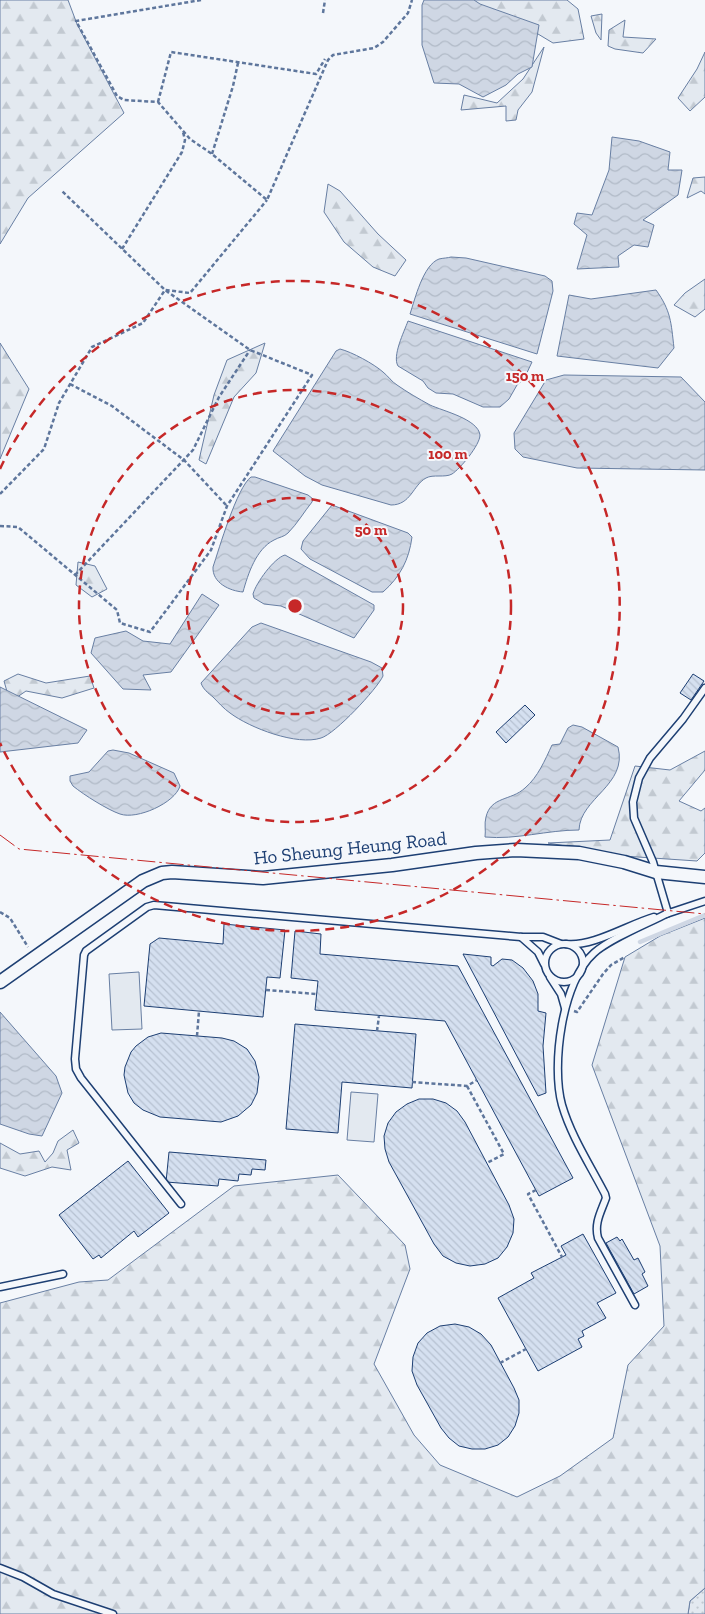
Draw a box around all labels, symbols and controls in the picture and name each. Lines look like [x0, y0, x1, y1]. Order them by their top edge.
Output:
text: 150 m [506, 367, 544, 385]
text: 100 m [428, 445, 468, 463]
text: 50 m [355, 521, 387, 539]
centre of rings [286, 597, 304, 615]
street label: Ho Sheung Heung Road [252, 826, 448, 870]

